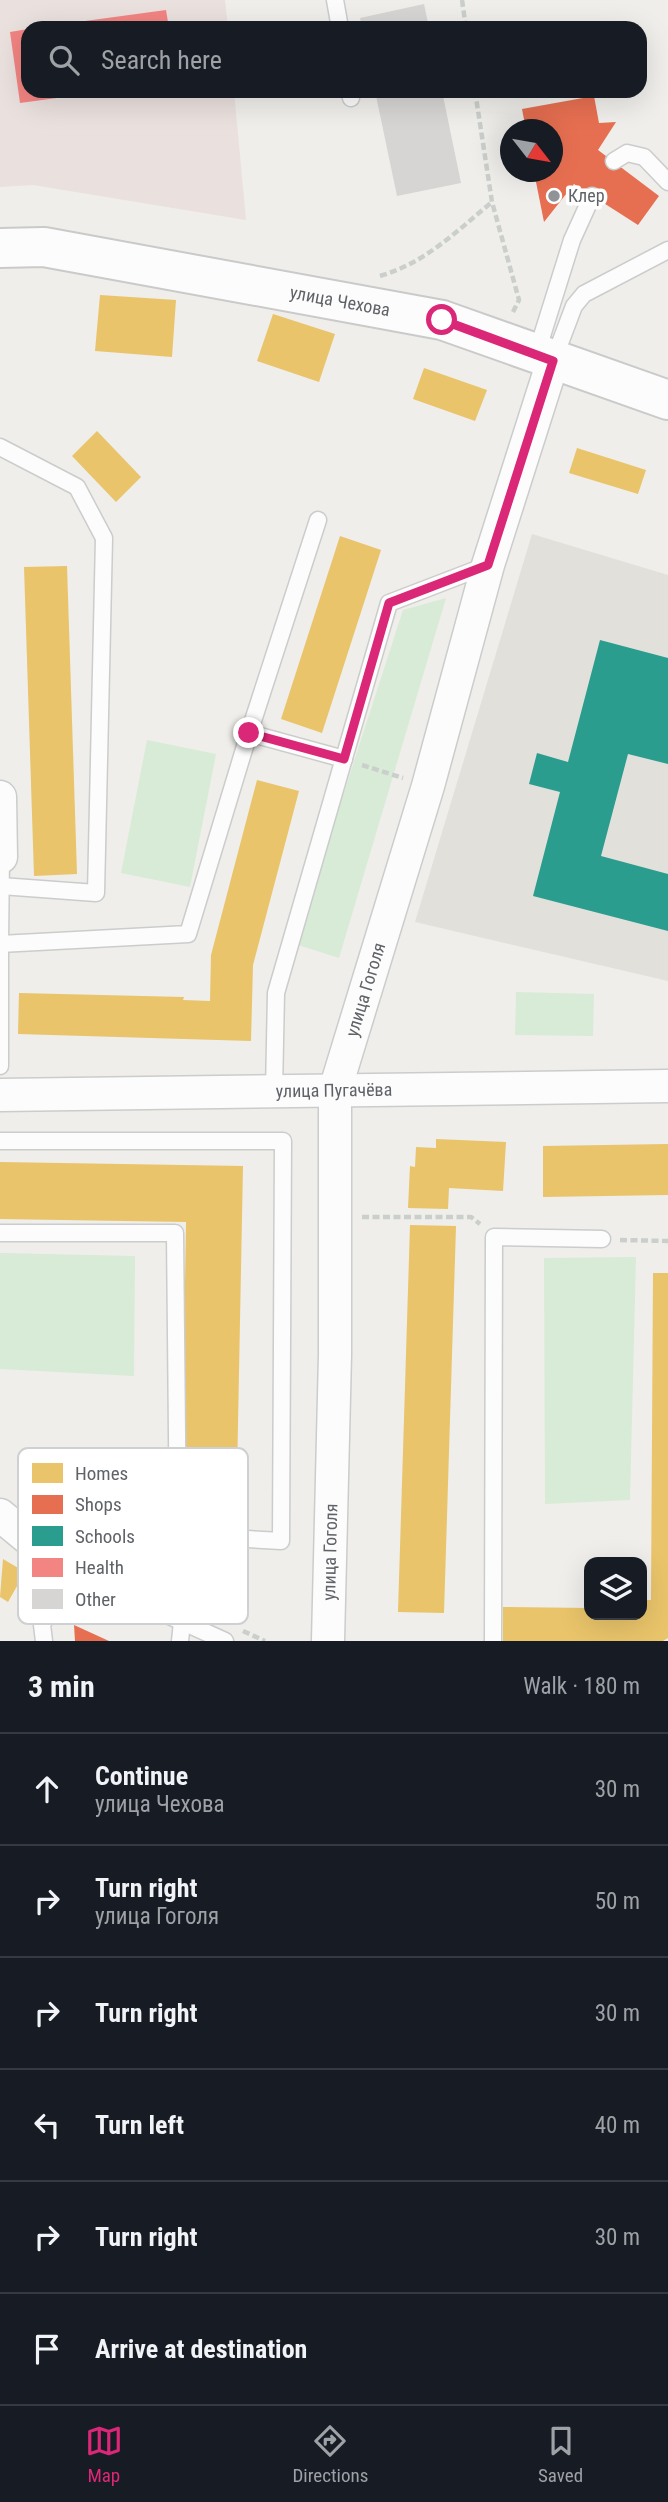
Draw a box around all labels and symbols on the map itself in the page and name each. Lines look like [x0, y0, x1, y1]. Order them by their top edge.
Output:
north arrow [500, 119, 563, 182]
place label: Клер [568, 185, 605, 206]
marker: Клер [546, 188, 562, 204]
street label: улица Чехова [288, 281, 392, 320]
route start [426, 304, 457, 335]
route end [233, 717, 264, 748]
street label: улица Гоголя [341, 940, 389, 1039]
street label: улица Пугачёва [276, 1079, 392, 1101]
legend [18, 1448, 248, 1624]
text: Homes [75, 1462, 128, 1485]
text: Shops [75, 1493, 122, 1516]
street label: улица Гоголя [318, 1503, 341, 1601]
text: Schools [75, 1525, 135, 1548]
text: Health [75, 1556, 124, 1579]
text: Other [75, 1588, 116, 1611]

